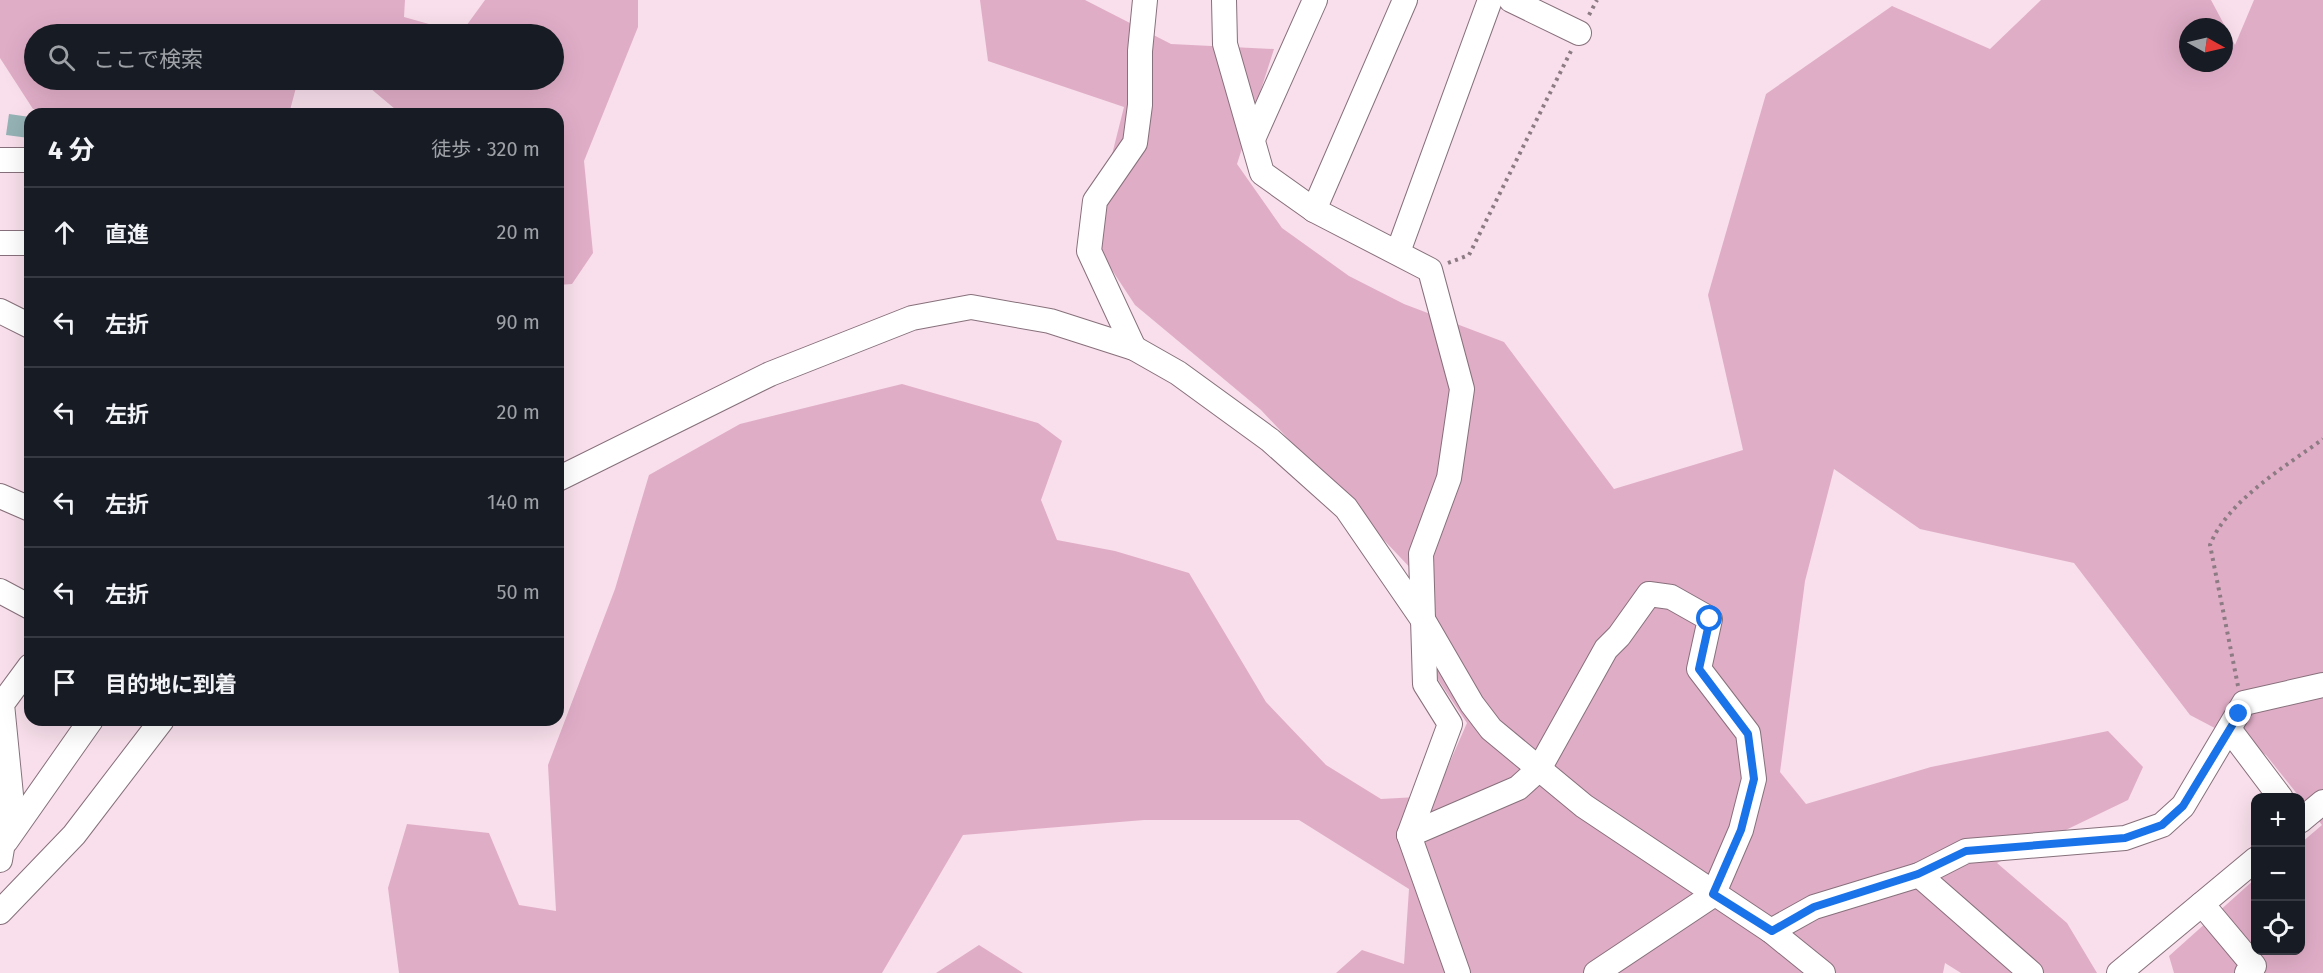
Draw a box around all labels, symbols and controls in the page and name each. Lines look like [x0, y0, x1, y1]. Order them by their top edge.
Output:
north arrow [2179, 18, 2233, 72]
search box [24, 24, 564, 90]
icon: search [45, 41, 78, 74]
text: ここで検索 [93, 46, 203, 73]
text: 4 分 [48, 135, 95, 166]
text: 徒歩 · 320 m [431, 137, 540, 161]
icon: ahead [48, 216, 81, 249]
text: 20 m [497, 220, 540, 244]
text: 直進 [105, 221, 149, 248]
icon: left [48, 306, 81, 339]
text: 90 m [496, 310, 540, 334]
text: 左折 [105, 311, 149, 338]
icon: left [48, 396, 81, 429]
text: 20 m [497, 400, 540, 424]
text: 左折 [105, 401, 149, 428]
icon: left [48, 486, 81, 519]
text: 140 m [487, 490, 540, 514]
text: 左折 [105, 491, 149, 518]
icon: left [48, 576, 81, 609]
text: 50 m [496, 580, 540, 604]
text: 左折 [105, 581, 149, 608]
route start [1696, 605, 1722, 631]
icon: arrive [48, 666, 81, 699]
text: 目的地に到着 [105, 671, 237, 698]
route end [2225, 700, 2251, 726]
map controls [2251, 793, 2305, 955]
button: + [2251, 793, 2305, 847]
button: − [2251, 847, 2305, 901]
button: locate [2251, 901, 2305, 955]

